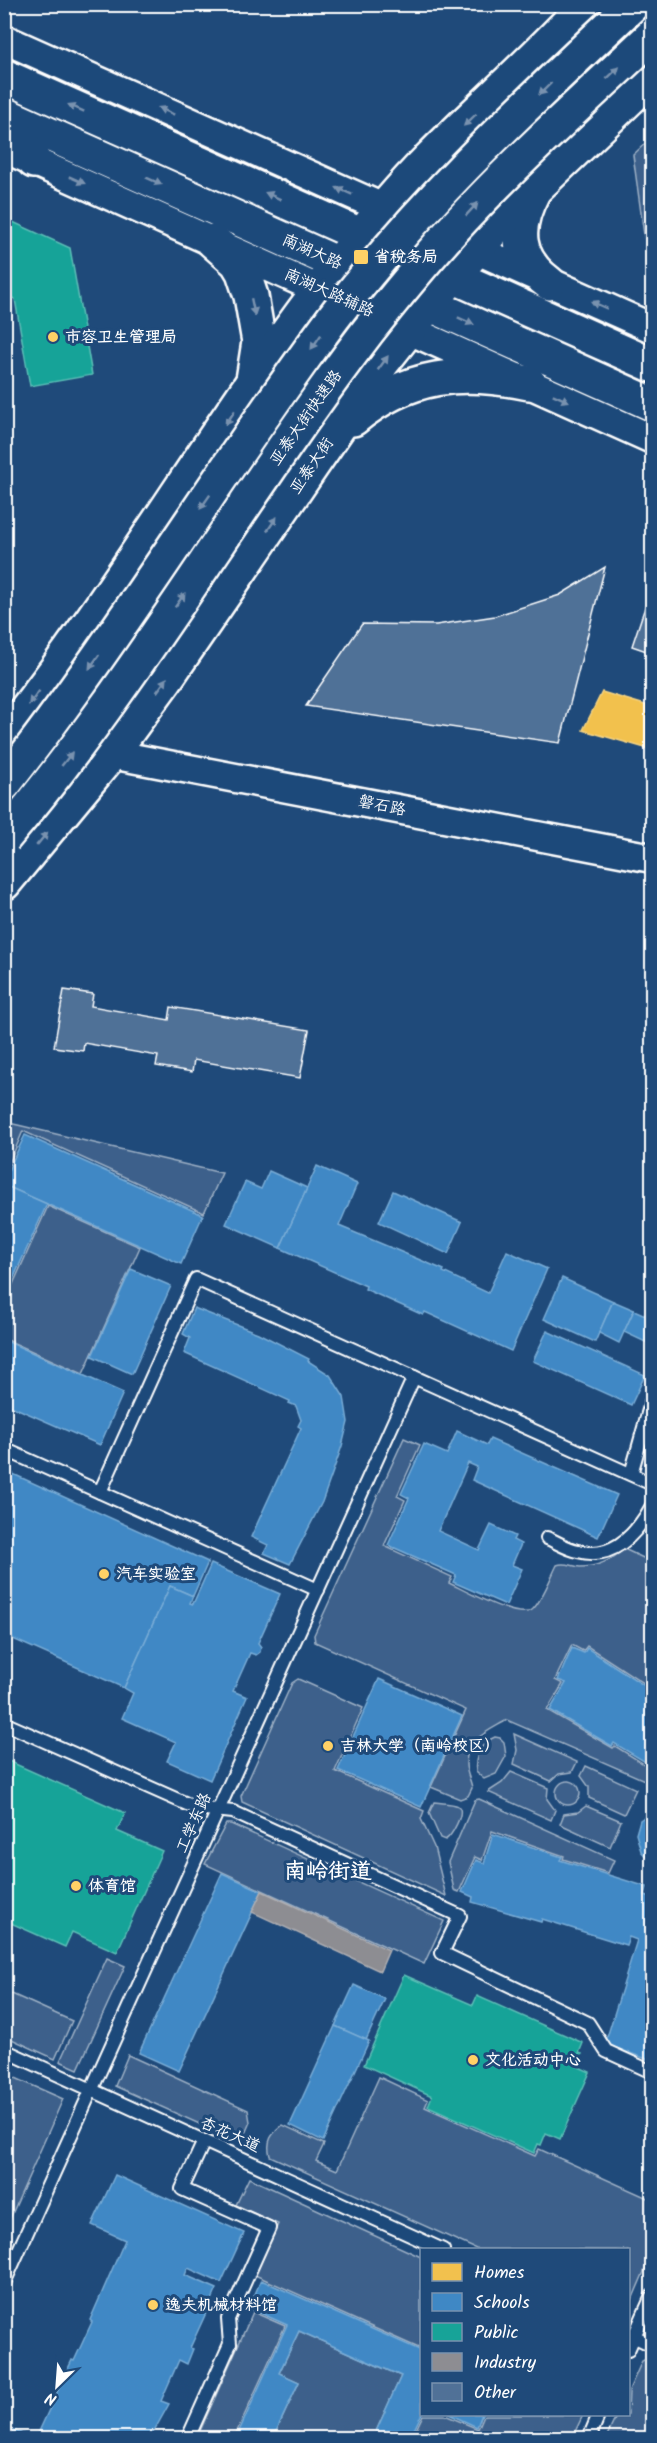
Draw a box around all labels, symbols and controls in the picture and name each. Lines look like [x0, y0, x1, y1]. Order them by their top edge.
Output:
one-way arrow [605, 67, 619, 81]
one-way arrow [539, 81, 553, 95]
one-way arrow [67, 103, 84, 112]
one-way arrow [158, 107, 175, 116]
one-way arrow [464, 112, 478, 126]
one-way arrow [69, 175, 87, 185]
one-way arrow [145, 176, 163, 186]
one-way arrow [335, 186, 353, 196]
one-way arrow [264, 190, 282, 200]
one-way arrow [465, 202, 479, 216]
street label: 南湖大路 [278, 228, 346, 276]
place label: 省税务局 [374, 245, 438, 270]
marker: 省税务局 [352, 248, 370, 266]
street label: 南湖大路辅路 [280, 262, 378, 324]
one-way arrow [249, 298, 258, 317]
one-way arrow [590, 299, 608, 309]
one-way arrow [457, 316, 474, 325]
place label: 市容卫生管理局 [65, 325, 177, 350]
marker: 市容卫生管理局 [46, 330, 60, 344]
one-way arrow [310, 333, 322, 349]
one-way arrow [377, 356, 389, 372]
street label: 亚泰大街快速路 [266, 367, 346, 469]
one-way arrow [553, 393, 571, 403]
one-way arrow [224, 409, 235, 426]
street label: 亚泰大街 [286, 434, 338, 498]
one-way arrow [200, 494, 211, 510]
one-way arrow [266, 516, 277, 532]
one-way arrow [174, 592, 185, 608]
one-way arrow [88, 654, 100, 670]
one-way arrow [155, 677, 167, 692]
one-way arrow [29, 691, 41, 706]
one-way arrow [61, 751, 74, 767]
street label: 磐石路 [356, 789, 408, 823]
one-way arrow [35, 831, 48, 846]
place label: 汽车实验室 [116, 1562, 196, 1587]
marker: 汽车实验室 [97, 1567, 111, 1581]
place label: 吉林大学（南岭校区） [340, 1734, 500, 1759]
marker: 吉林大学（南岭校区） [321, 1739, 335, 1753]
street label: 工学东路 [170, 1789, 218, 1857]
district label: 南岭街道 [284, 1855, 372, 1890]
place label: 体育馆 [88, 1874, 136, 1899]
marker: 体育馆 [69, 1879, 83, 1893]
place label: 文化活动中心 [485, 2048, 581, 2073]
marker: 文化活动中心 [466, 2053, 480, 2067]
street label: 杏花大道 [196, 2111, 264, 2159]
legend [420, 2248, 630, 2416]
text: Homes [474, 2259, 525, 2288]
text: Schools [474, 2289, 530, 2318]
place label: 逸夫机械材料馆 [165, 2293, 277, 2318]
marker: 逸夫机械材料馆 [146, 2298, 160, 2312]
text: Public [474, 2319, 519, 2348]
text: Industry [474, 2349, 536, 2378]
north arrow [27, 2356, 87, 2416]
text: Other [474, 2379, 517, 2408]
text: N [41, 2385, 61, 2412]

